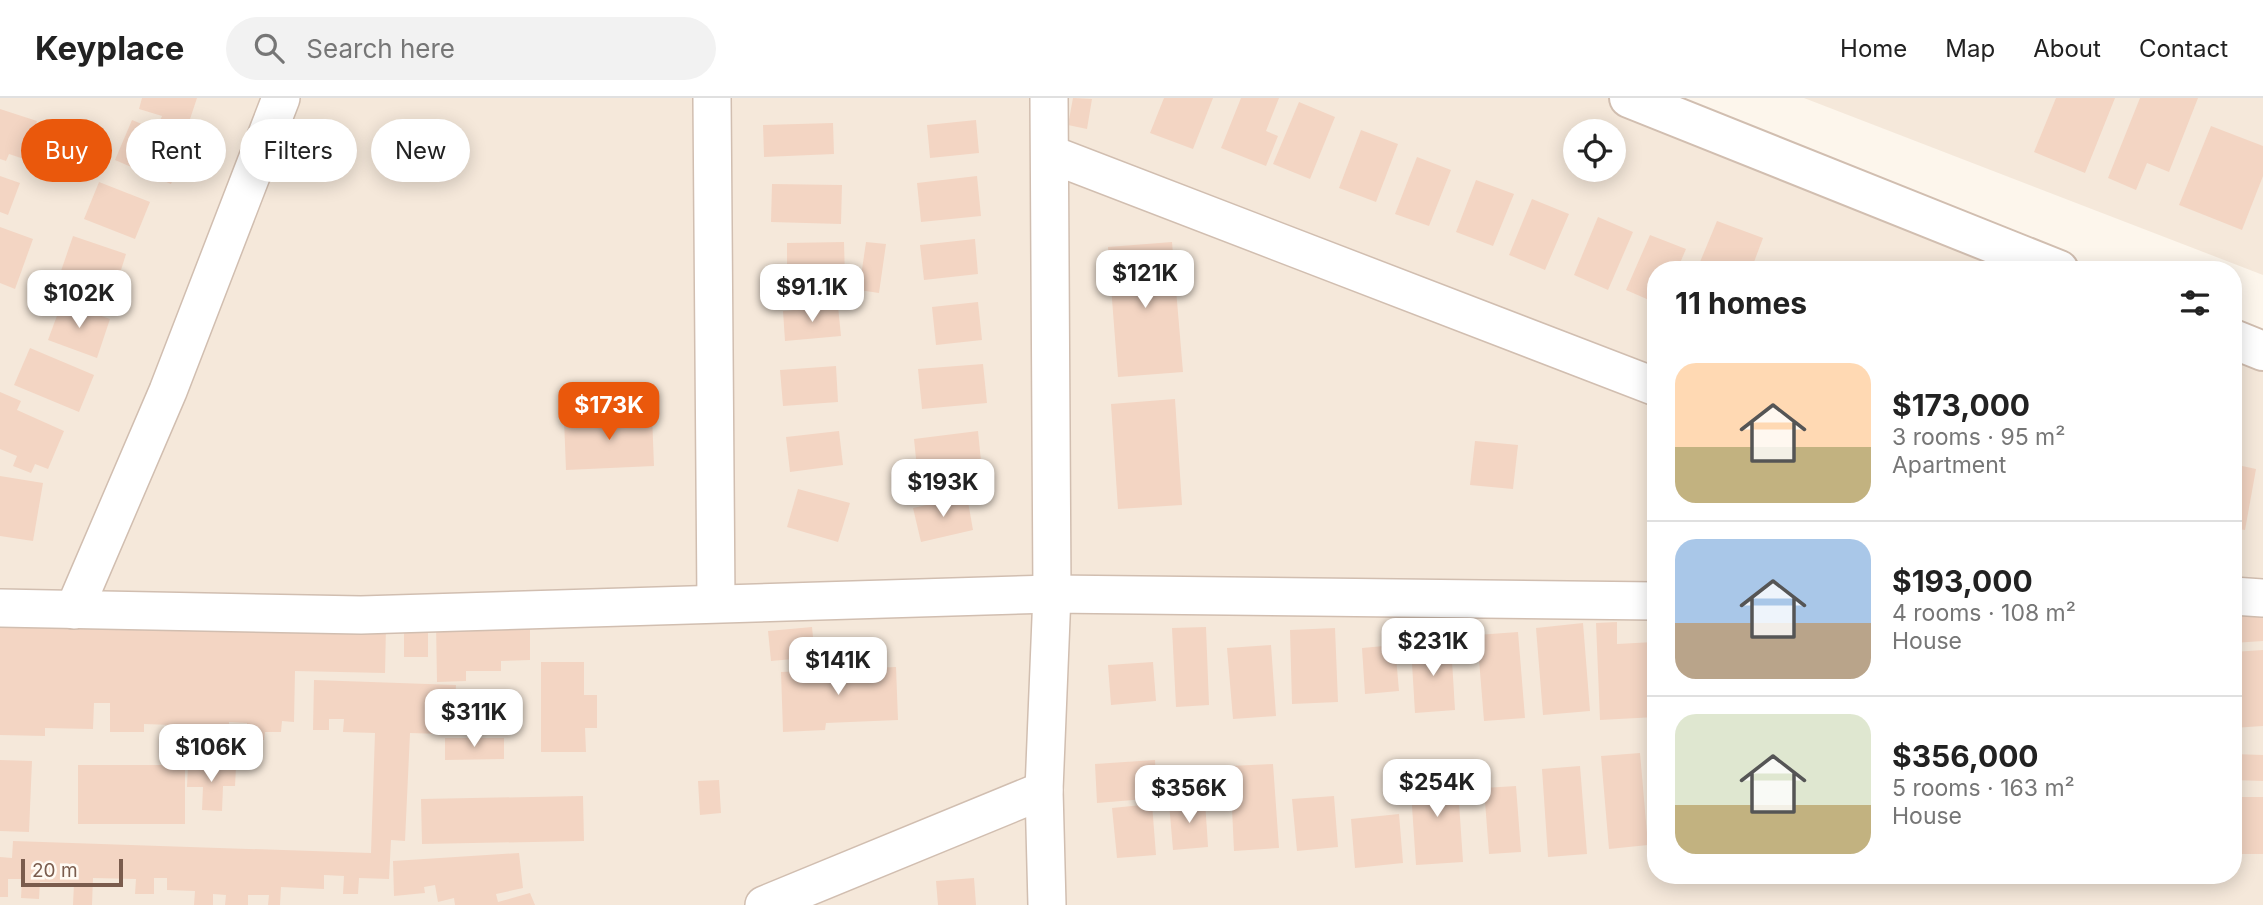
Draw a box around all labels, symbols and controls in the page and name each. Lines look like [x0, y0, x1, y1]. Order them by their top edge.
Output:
search box [226, 17, 716, 80]
text: Keyplace [35, 28, 184, 68]
icon: search [250, 29, 288, 67]
text: Search here [306, 33, 455, 64]
text: Home [1840, 34, 1907, 63]
text: Map [1945, 34, 1995, 63]
text: About [2033, 34, 2101, 63]
text: Contact [2139, 34, 2228, 63]
chip: Buy [21, 119, 112, 182]
chip: Rent [126, 119, 226, 182]
chip: Filters [240, 119, 357, 182]
chip: New [371, 119, 470, 182]
map controls [1563, 119, 1626, 182]
button: locate [1563, 119, 1626, 182]
pin: $121K [1096, 250, 1194, 310]
text: $121K [1112, 259, 1178, 287]
pin: $91.1K [755, 264, 869, 324]
pin: $102K [30, 271, 128, 330]
text: $91.1K [776, 273, 848, 301]
text: $102K [43, 279, 115, 307]
icon: filters [2176, 284, 2214, 322]
text: 11 homes [1675, 285, 1807, 321]
pin: $173K [560, 382, 658, 442]
text: $173,000 [1892, 387, 2030, 423]
text: $173K [574, 391, 644, 419]
icon: home [1731, 391, 1815, 475]
text: 3 rooms · 95 m² [1892, 423, 2065, 451]
text: Apartment [1892, 451, 2006, 479]
pin: $193K [894, 460, 992, 519]
text: $193K [907, 468, 979, 496]
text: $193,000 [1892, 563, 2033, 599]
icon: home [1731, 567, 1815, 651]
text: 4 rooms · 108 m² [1892, 599, 2076, 627]
pin: $231K [1384, 618, 1482, 678]
text: $231K [1398, 627, 1468, 655]
text: House [1892, 627, 1962, 655]
pin: $141K [789, 638, 887, 697]
text: $141K [805, 646, 871, 674]
pin: $311K [425, 690, 523, 749]
text: $311K [441, 698, 507, 726]
pin: $106K [162, 724, 260, 784]
text: $106K [175, 733, 247, 761]
text: $356,000 [1892, 738, 2039, 774]
icon: home [1731, 742, 1815, 826]
pin: $254K [1388, 760, 1486, 819]
pin: $356K [1140, 766, 1238, 825]
text: $254K [1399, 768, 1475, 796]
text: $356K [1151, 774, 1227, 802]
text: 5 rooms · 163 m² [1892, 774, 2075, 802]
text: House [1892, 802, 1962, 830]
scale bar [21, 856, 122, 888]
text: 20 m [32, 859, 78, 882]

